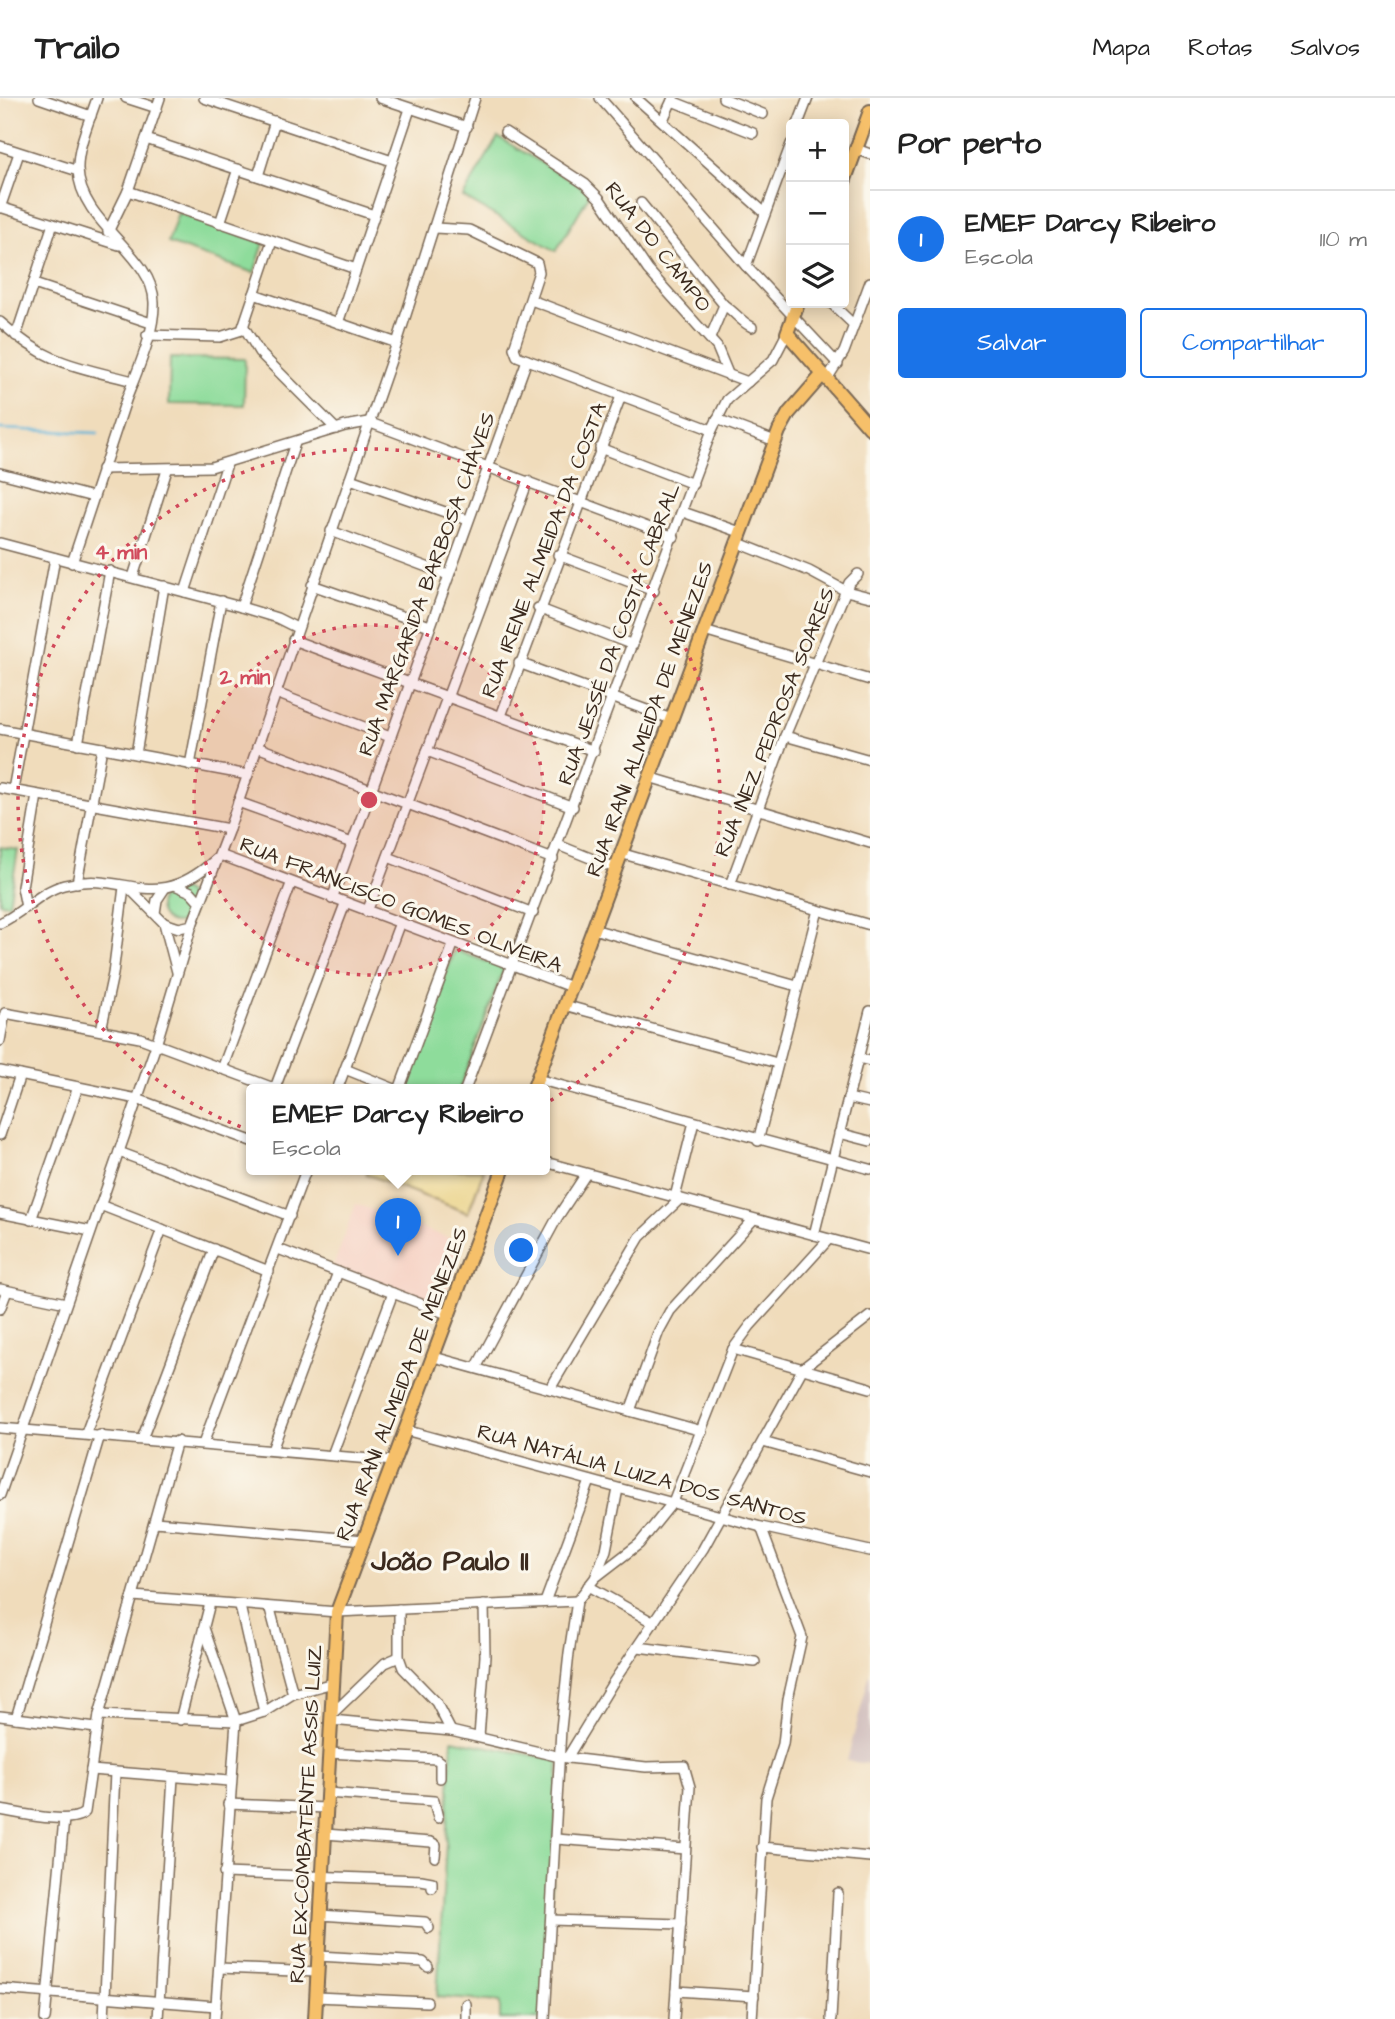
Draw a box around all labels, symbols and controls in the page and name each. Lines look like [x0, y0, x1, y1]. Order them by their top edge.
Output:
text: Trailo [35, 25, 119, 71]
text: Mapa [1092, 31, 1150, 65]
text: Rotas [1188, 31, 1253, 65]
text: Salvos [1291, 31, 1360, 65]
map controls [786, 119, 849, 308]
button: + [786, 119, 849, 182]
text: Por perto [898, 123, 1041, 165]
street label: RUA DO CAMPO [598, 176, 718, 318]
button: − [786, 182, 849, 245]
text: EMEF Darcy Ribeiro [965, 205, 1215, 241]
text: 1 [920, 223, 922, 255]
text: 110 m [1319, 223, 1367, 255]
text: Escola [965, 241, 1033, 273]
button: layers [786, 245, 849, 308]
button: Salvar [898, 308, 1126, 378]
button: Compartilhar [1140, 308, 1367, 378]
street label: RUA IRENE ALMEIDA DA COSTA [474, 398, 614, 702]
street label: RUA MARGARIDA BARBOSA CHAVES [351, 408, 503, 760]
street label: RUA JESSÉ DA COSTA CABRAL [551, 479, 687, 789]
text: 4 min [95, 538, 148, 567]
street label: RUA IRANI ALMEIDA DE MENEZES [579, 557, 721, 881]
street label: RUA INEZ PEDROSA SOARES [708, 583, 842, 861]
text: 2 min [219, 663, 271, 692]
centre of rings [357, 788, 381, 812]
street label: RUA FRANCISCO GOMES OLIVEIRA [236, 830, 567, 980]
popup [246, 1084, 550, 1175]
text: EMEF Darcy Ribeiro [273, 1096, 523, 1132]
text: Escola [273, 1132, 341, 1164]
pin: 1 [375, 1198, 421, 1256]
street label: RUA IRANI ALMEIDA DE MENEZES [329, 1223, 475, 1545]
your location [504, 1233, 538, 1267]
street label: RUA NATÁLIA LUIZA DOS SANTOS [474, 1417, 810, 1533]
district label: João Paulo II [370, 1542, 529, 1581]
street label: RUA EX-COMBATENTE ASSIS LUIZ [283, 1644, 329, 1984]

